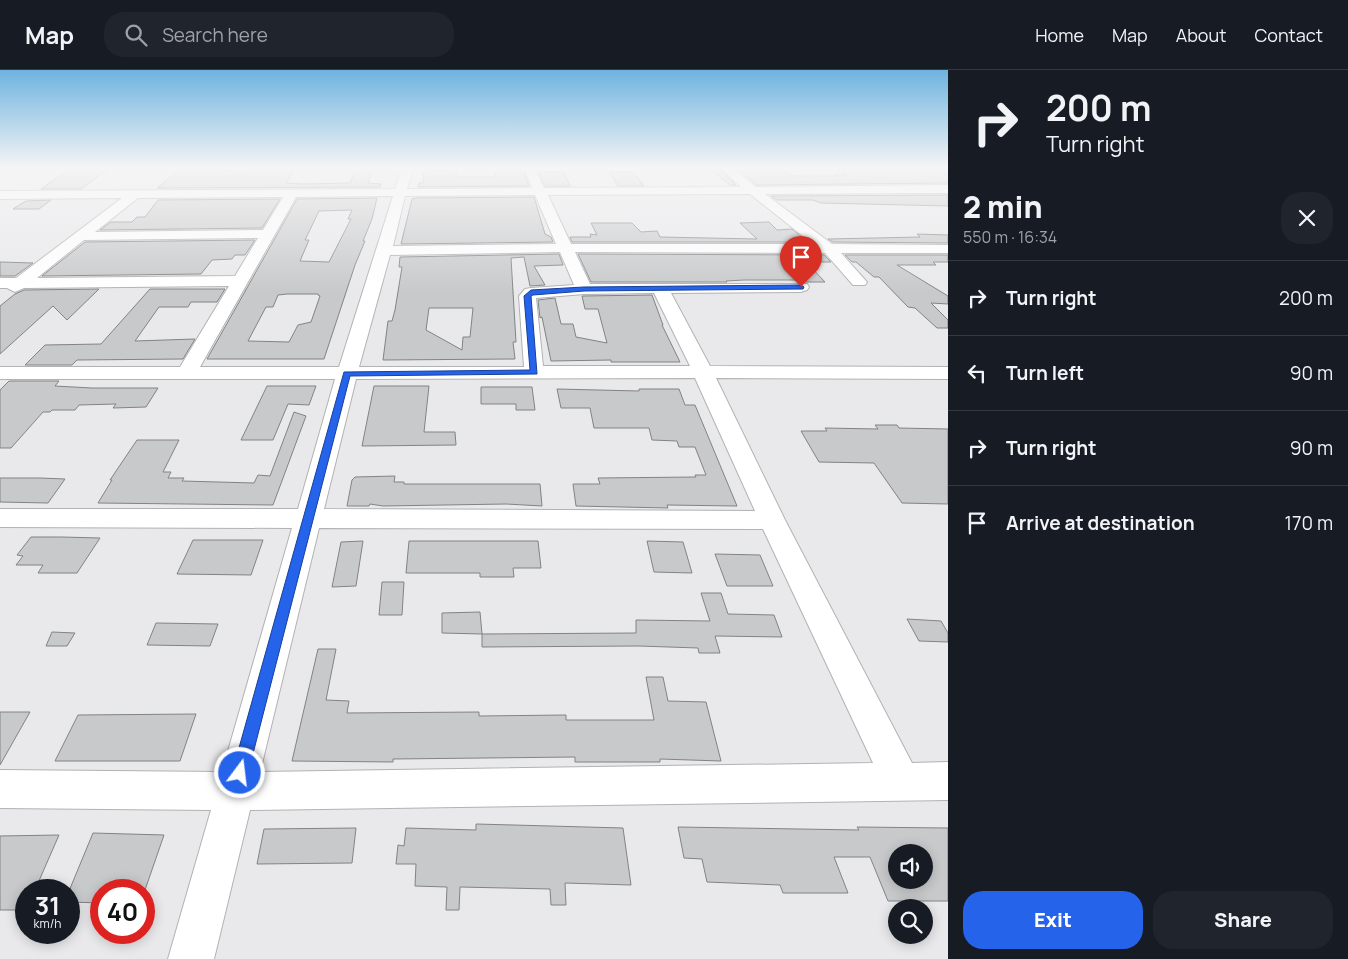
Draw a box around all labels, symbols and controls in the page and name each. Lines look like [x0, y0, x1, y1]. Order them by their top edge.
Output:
search box [104, 12, 454, 57]
text: Map [25, 18, 74, 51]
icon: search [122, 21, 150, 49]
text: Search here [162, 22, 268, 48]
text: Home [1035, 23, 1084, 47]
text: Map [1112, 23, 1148, 47]
text: About [1176, 23, 1226, 47]
text: Contact [1254, 23, 1323, 47]
text: 200 m [1046, 84, 1151, 132]
icon: right [963, 90, 1028, 155]
text: Turn right [1046, 129, 1144, 159]
text: 2 min [963, 186, 1043, 227]
button: close [1281, 192, 1333, 244]
text: 550 m · 16:34 [963, 226, 1057, 248]
pin [780, 236, 822, 287]
icon: arrive [787, 243, 815, 271]
icon: right [963, 284, 991, 312]
text: Turn right [1006, 285, 1096, 311]
text: 200 m [1279, 285, 1333, 311]
icon: left [963, 359, 991, 387]
text: Turn left [1006, 360, 1084, 386]
text: 90 m [1290, 360, 1333, 386]
icon: right [963, 434, 991, 462]
text: Turn right [1006, 435, 1096, 461]
text: 90 m [1290, 435, 1333, 461]
icon: arrive [963, 509, 991, 537]
text: Arrive at destination [1006, 510, 1195, 536]
text: 170 m [1285, 510, 1333, 536]
position arrow [213, 746, 265, 798]
map controls [888, 844, 933, 944]
button: sound [888, 844, 933, 889]
speed limit sign: 40 [90, 879, 155, 944]
text: 31 [35, 888, 60, 923]
button: Exit [963, 891, 1143, 949]
button: Share [1153, 891, 1333, 949]
button: search [888, 899, 933, 944]
text: km/h [34, 915, 61, 932]

